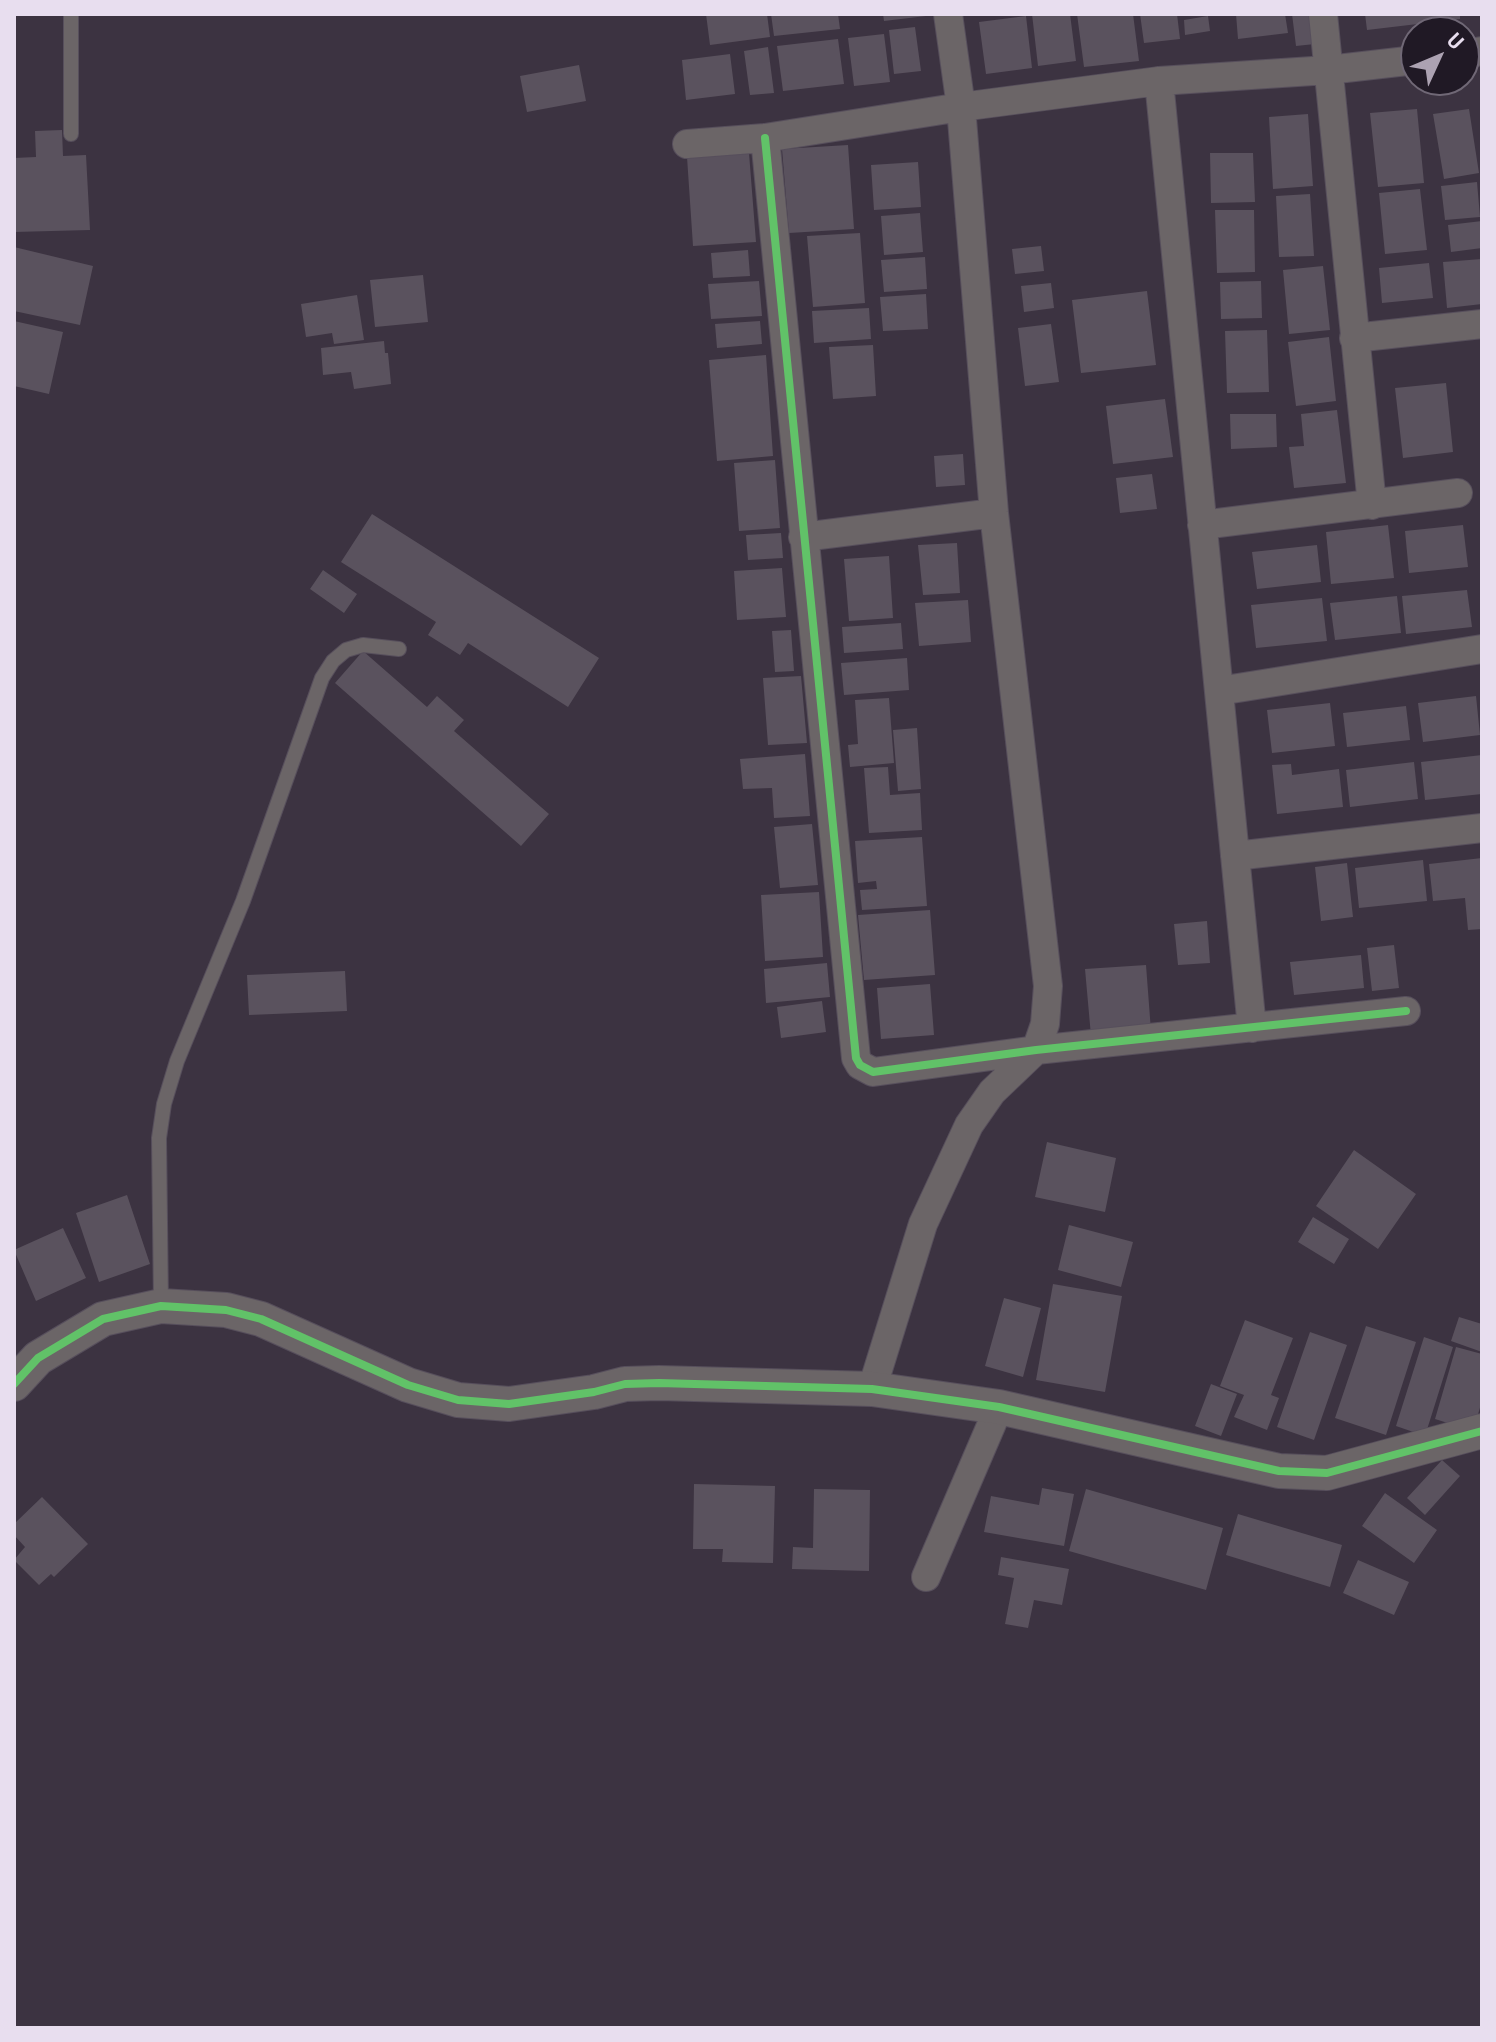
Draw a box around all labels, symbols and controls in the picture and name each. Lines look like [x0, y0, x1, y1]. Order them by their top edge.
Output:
north arrow [1400, 16, 1480, 96]
text: U [1441, 26, 1471, 56]

